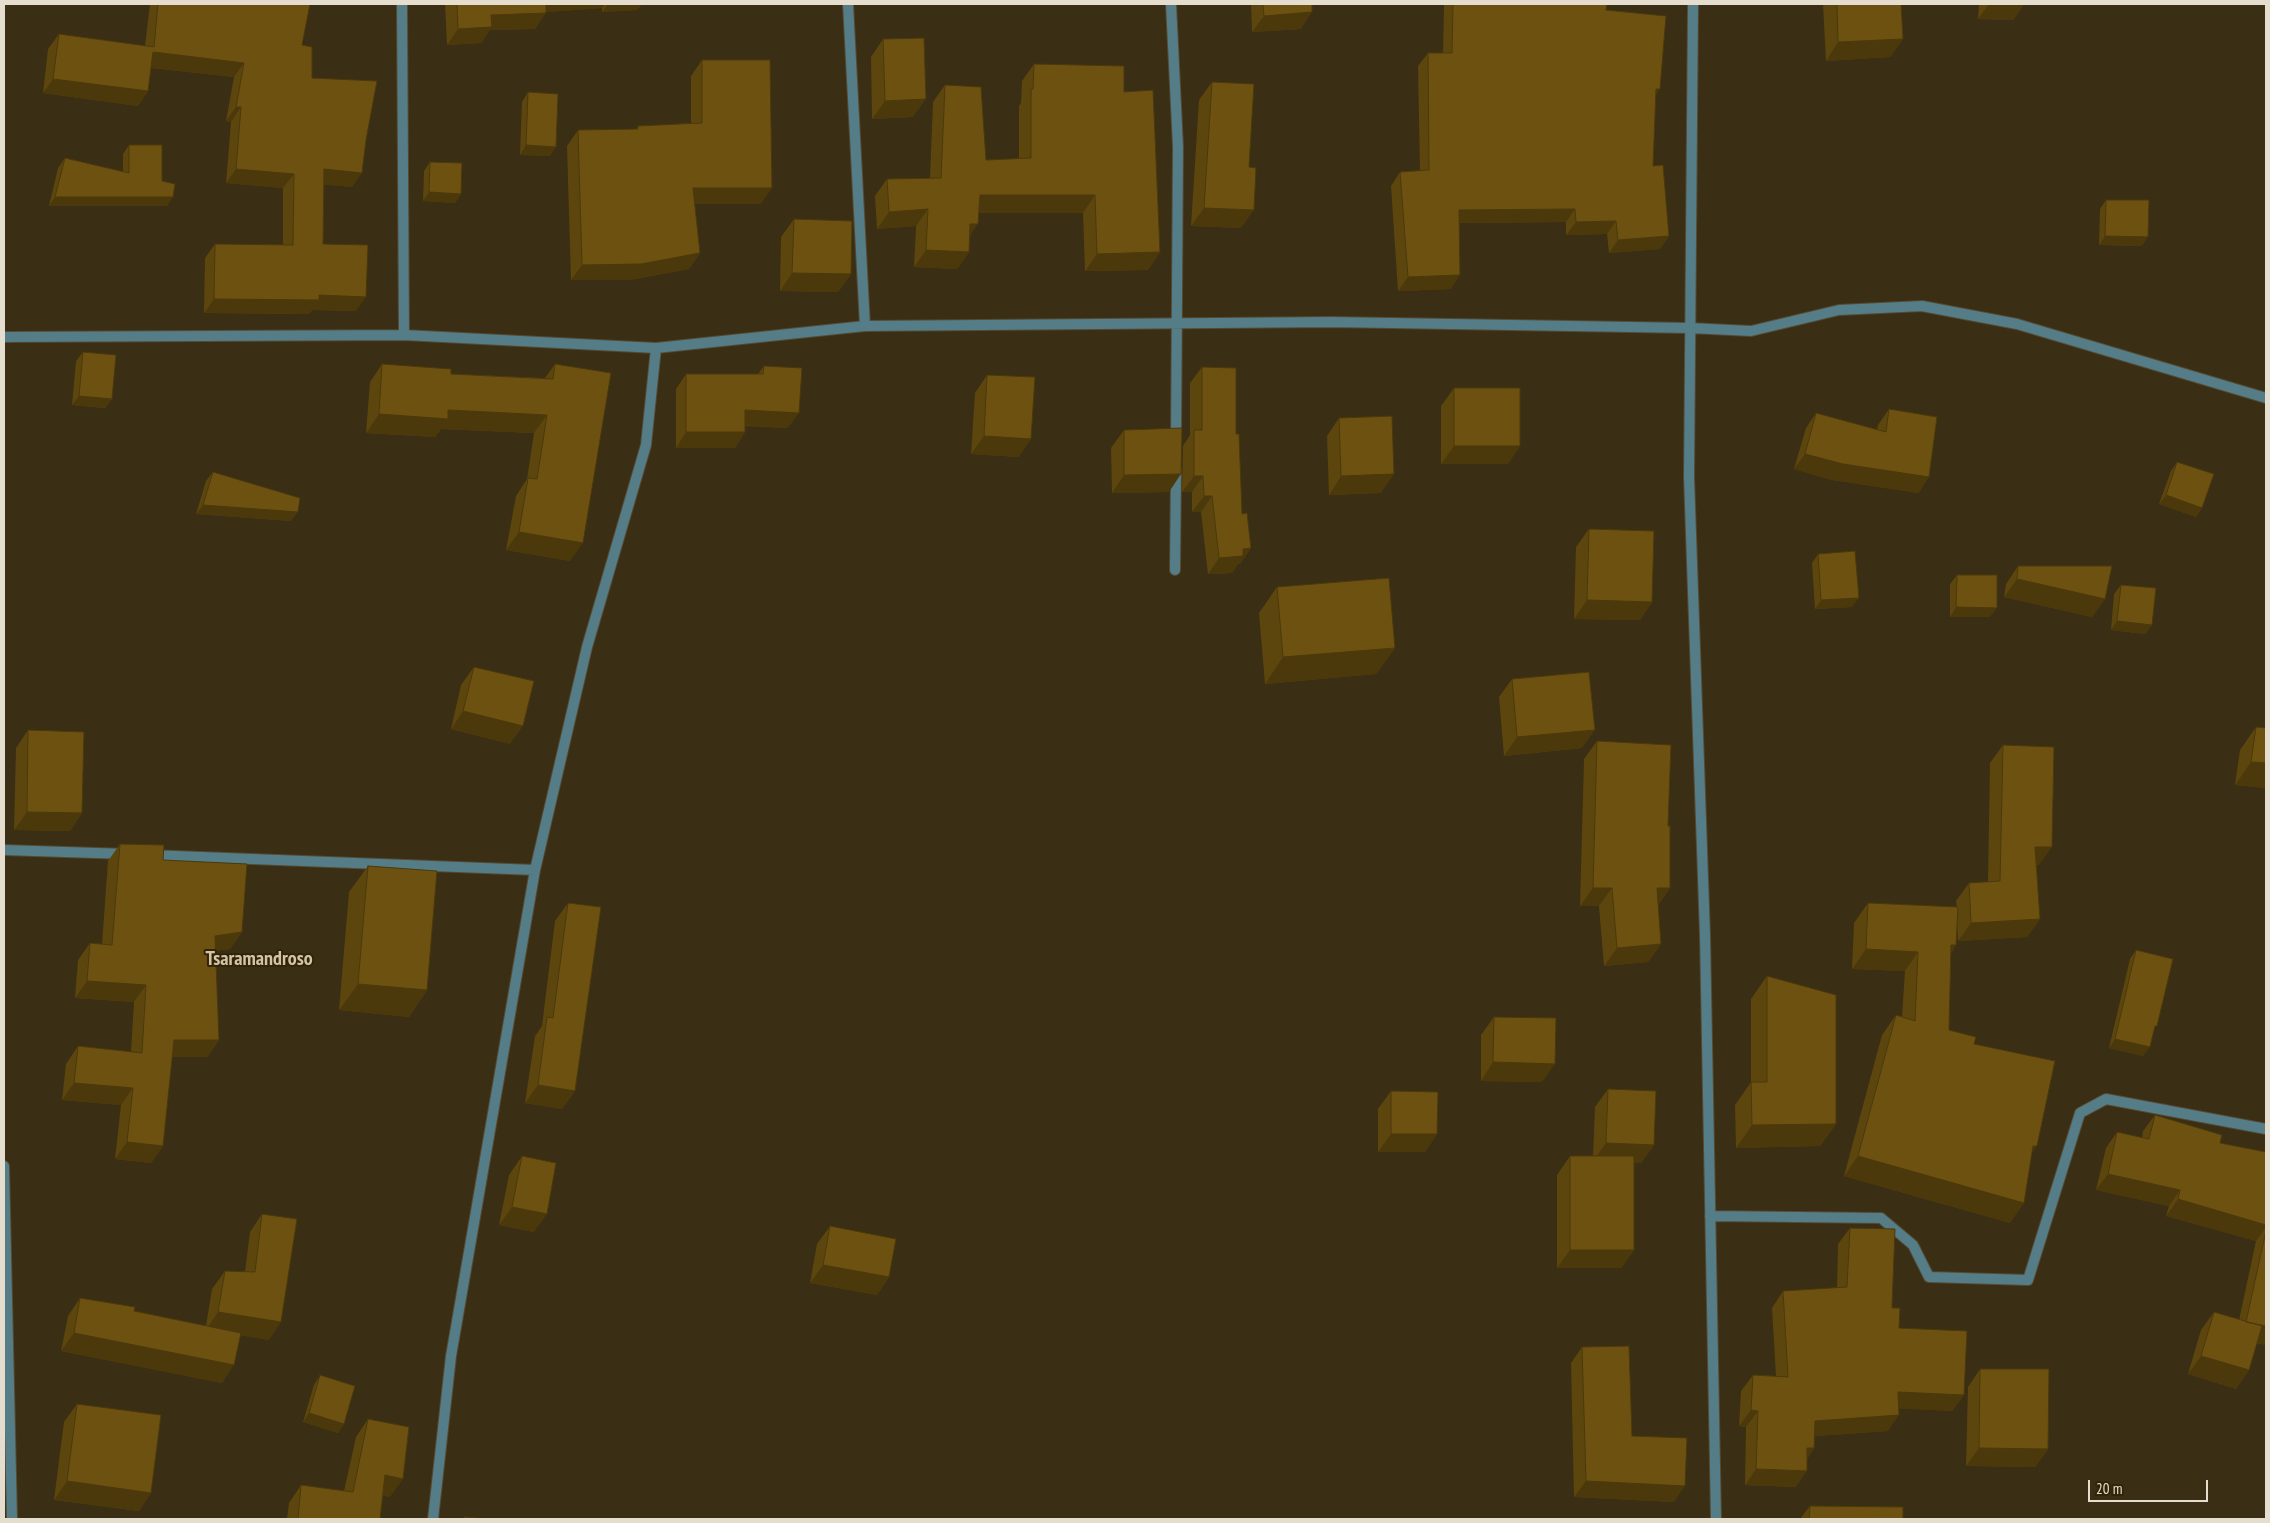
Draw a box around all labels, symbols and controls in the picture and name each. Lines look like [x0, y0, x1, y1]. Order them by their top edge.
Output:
district label: Tsaramandroso [205, 947, 313, 971]
scale bar [2090, 1470, 2210, 1502]
text: 20 m [2096, 1479, 2122, 1498]

